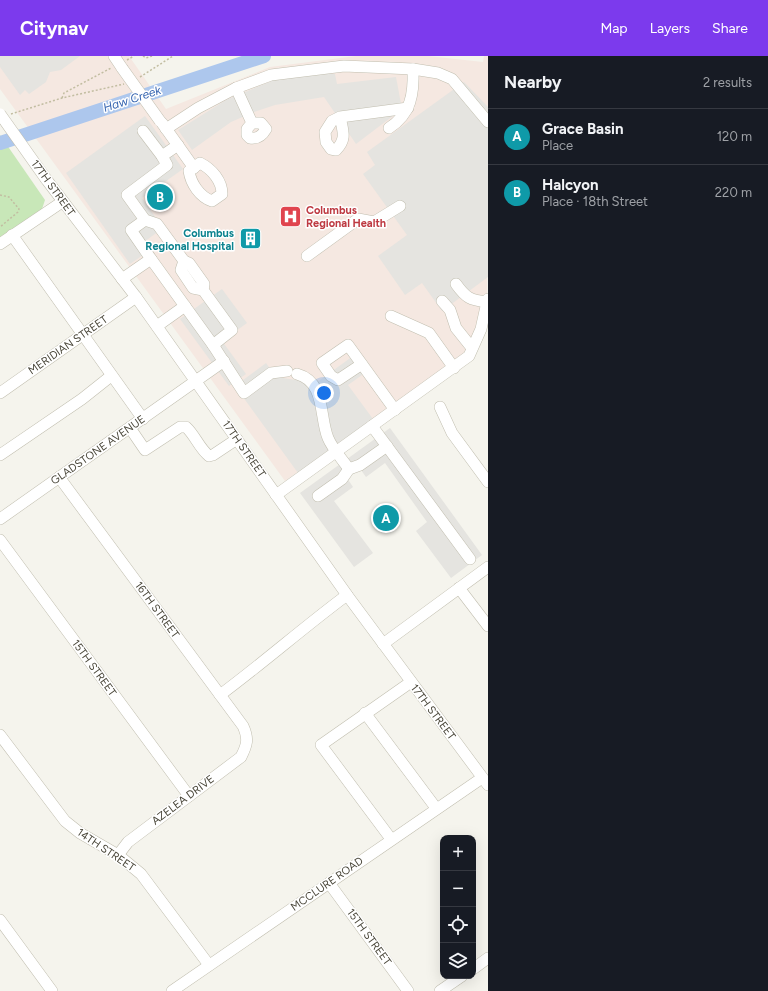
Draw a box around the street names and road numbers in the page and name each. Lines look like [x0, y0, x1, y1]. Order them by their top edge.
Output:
street label: 17TH STREET [28, 157, 78, 219]
street label: MERIDIAN STREET [26, 313, 110, 377]
street label: GLADSTONE AVENUE [48, 413, 148, 487]
street label: 17TH STREET [220, 418, 268, 480]
street label: 16TH STREET [132, 579, 182, 641]
street label: 15TH STREET [69, 637, 119, 699]
street label: 17TH STREET [408, 682, 458, 742]
street label: AZELEA DRIVE [149, 772, 217, 828]
street label: 14TH STREET [74, 826, 138, 874]
street label: MCCLURE ROAD [288, 854, 366, 914]
street label: 15TH STREET [344, 906, 394, 968]

